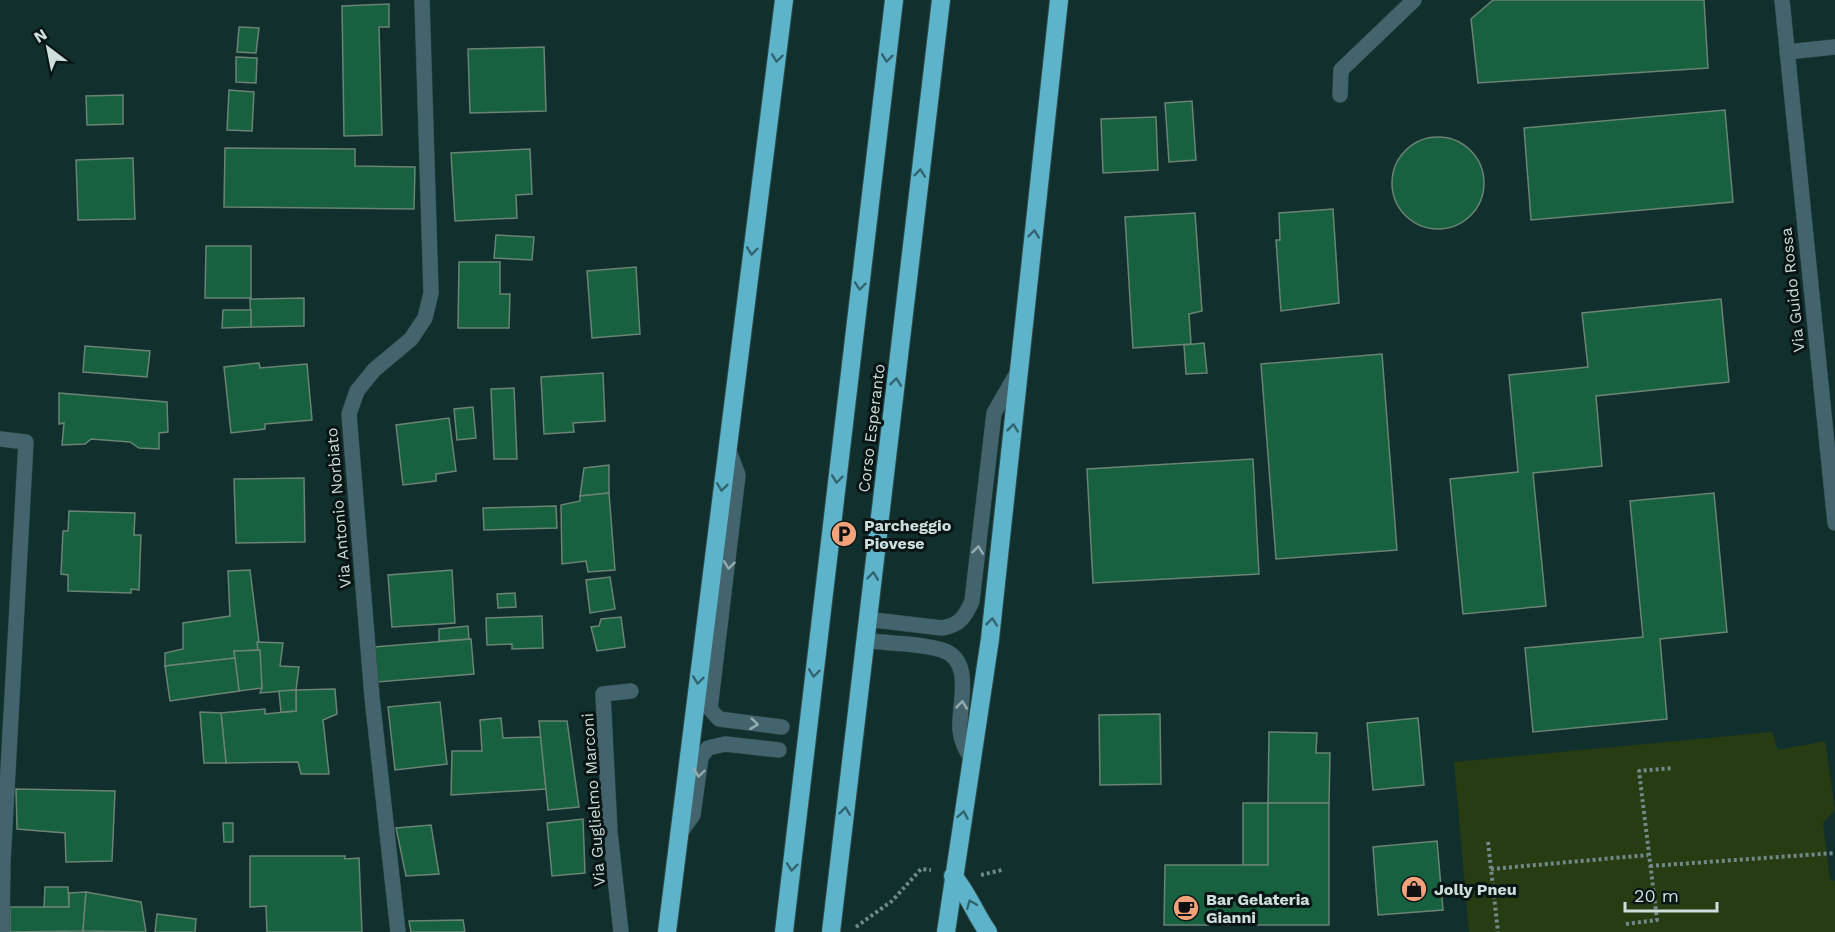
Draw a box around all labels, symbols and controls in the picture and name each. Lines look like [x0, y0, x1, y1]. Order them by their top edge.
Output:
north arrow [18, 18, 78, 78]
text: N [30, 25, 50, 47]
one-way arrow [771, 53, 784, 63]
one-way arrow [881, 54, 894, 63]
one-way arrow [914, 168, 926, 177]
street label: Via Guido Rossa [1776, 227, 1809, 353]
one-way arrow [1027, 230, 1040, 239]
one-way arrow [747, 247, 759, 256]
one-way arrow [854, 281, 866, 290]
street label: Corso Esperanto [854, 363, 889, 494]
one-way arrow [889, 378, 902, 387]
one-way arrow [1006, 423, 1019, 433]
street label: Via Antonio Norbiato [322, 427, 355, 589]
one-way arrow [831, 475, 844, 484]
one-way arrow [717, 482, 729, 491]
place label: Parcheggio Piovese [864, 516, 952, 553]
parking icon: Parcheggio Piovese [829, 519, 859, 549]
one-way arrow [972, 546, 984, 555]
one-way arrow [723, 560, 735, 569]
one-way arrow [866, 571, 879, 581]
one-way arrow [985, 617, 998, 626]
one-way arrow [809, 669, 821, 678]
one-way arrow [692, 675, 704, 685]
one-way arrow [955, 700, 968, 710]
street label: Via Guglielmo Marconi [578, 713, 609, 887]
one-way arrow [750, 717, 759, 730]
one-way arrow [693, 769, 705, 778]
one-way arrow [838, 807, 851, 816]
one-way arrow [956, 810, 969, 820]
one-way arrow [786, 862, 799, 871]
shop icon: Jolly Pneu [1399, 874, 1429, 904]
scale bar [1625, 875, 1716, 913]
place label: Jolly Pneu [1434, 880, 1517, 899]
text: 20 m [1634, 885, 1679, 906]
place label: Bar Gelateria Gianni [1206, 890, 1310, 927]
cafe icon: Bar Gelateria Gianni [1171, 893, 1201, 923]
one-way arrow [966, 899, 978, 910]

